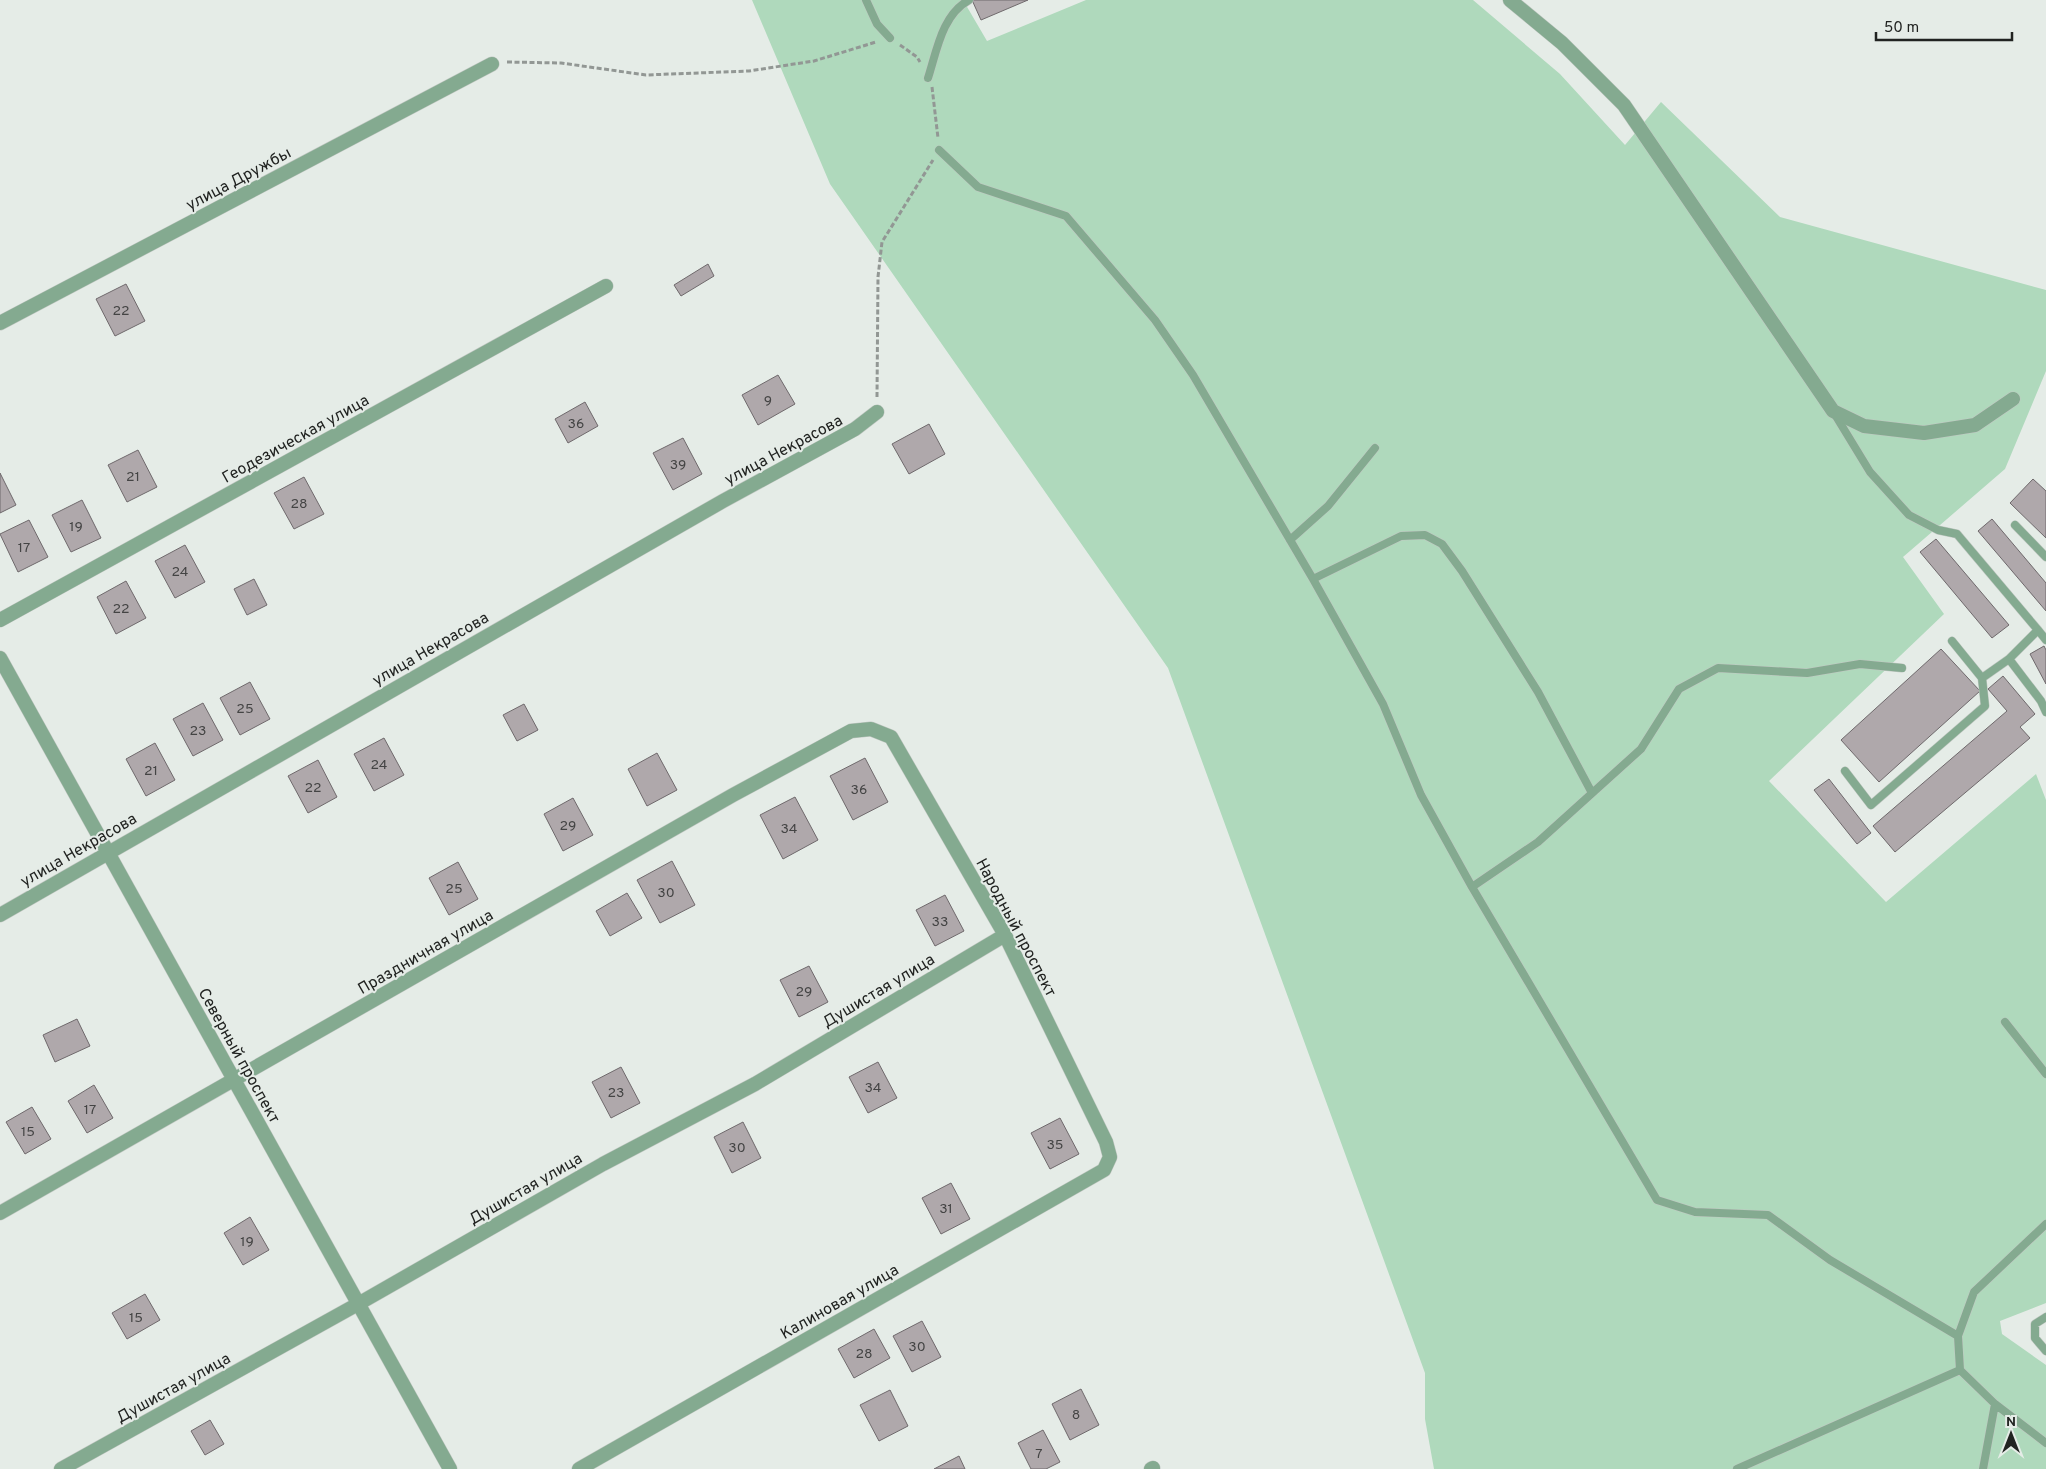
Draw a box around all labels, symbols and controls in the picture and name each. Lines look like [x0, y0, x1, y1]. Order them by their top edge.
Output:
scale bar [1876, 10, 2012, 42]
text: 50 m [1884, 19, 1919, 38]
street label: улица Дружбы [183, 144, 295, 216]
house number: 22 [112, 303, 130, 320]
street label: Геодезическая улица [219, 391, 373, 489]
house number: 9 [764, 393, 772, 410]
street label: улица Некрасова [721, 411, 847, 490]
house number: 36 [568, 416, 584, 433]
house number: 39 [670, 457, 686, 474]
house number: 21 [126, 469, 140, 486]
house number: 28 [290, 496, 308, 513]
house number: 19 [69, 519, 83, 536]
house number: 17 [18, 540, 30, 557]
house number: 24 [171, 564, 189, 581]
house number: 22 [112, 601, 130, 618]
street label: улица Некрасова [369, 608, 493, 691]
house number: 25 [236, 701, 254, 718]
house number: 23 [190, 723, 207, 740]
house number: 24 [370, 757, 388, 774]
house number: 21 [144, 763, 158, 780]
house number: 22 [304, 780, 322, 797]
house number: 36 [851, 782, 867, 799]
street label: улица Некрасова [17, 809, 141, 892]
house number: 29 [560, 818, 576, 835]
house number: 34 [780, 821, 798, 838]
street label: Народный проспект [970, 855, 1060, 1000]
house number: 25 [445, 881, 463, 898]
house number: 30 [657, 885, 675, 902]
street label: Праздничная улица [355, 906, 497, 1000]
house number: 33 [932, 914, 948, 931]
street label: Душистая улица [819, 950, 939, 1033]
house number: 29 [796, 984, 812, 1001]
street label: Северный проспект [193, 985, 284, 1127]
house number: 34 [864, 1080, 882, 1097]
house number: 23 [608, 1085, 625, 1102]
house number: 17 [84, 1102, 96, 1119]
house number: 15 [21, 1124, 35, 1141]
house number: 35 [1046, 1137, 1064, 1154]
house number: 30 [728, 1140, 746, 1157]
street label: Душистая улица [466, 1149, 586, 1230]
house number: 31 [939, 1201, 953, 1218]
house number: 19 [240, 1234, 254, 1251]
street label: Калиновая улица [777, 1261, 903, 1345]
house number: 15 [129, 1310, 143, 1327]
house number: 30 [908, 1339, 926, 1356]
house number: 28 [855, 1346, 873, 1363]
street label: Душистая улица [113, 1349, 235, 1428]
house number: 8 [1072, 1407, 1080, 1424]
north arrow [1986, 1409, 2036, 1459]
text: N [2006, 1414, 2016, 1431]
house number: 7 [1035, 1446, 1043, 1463]

